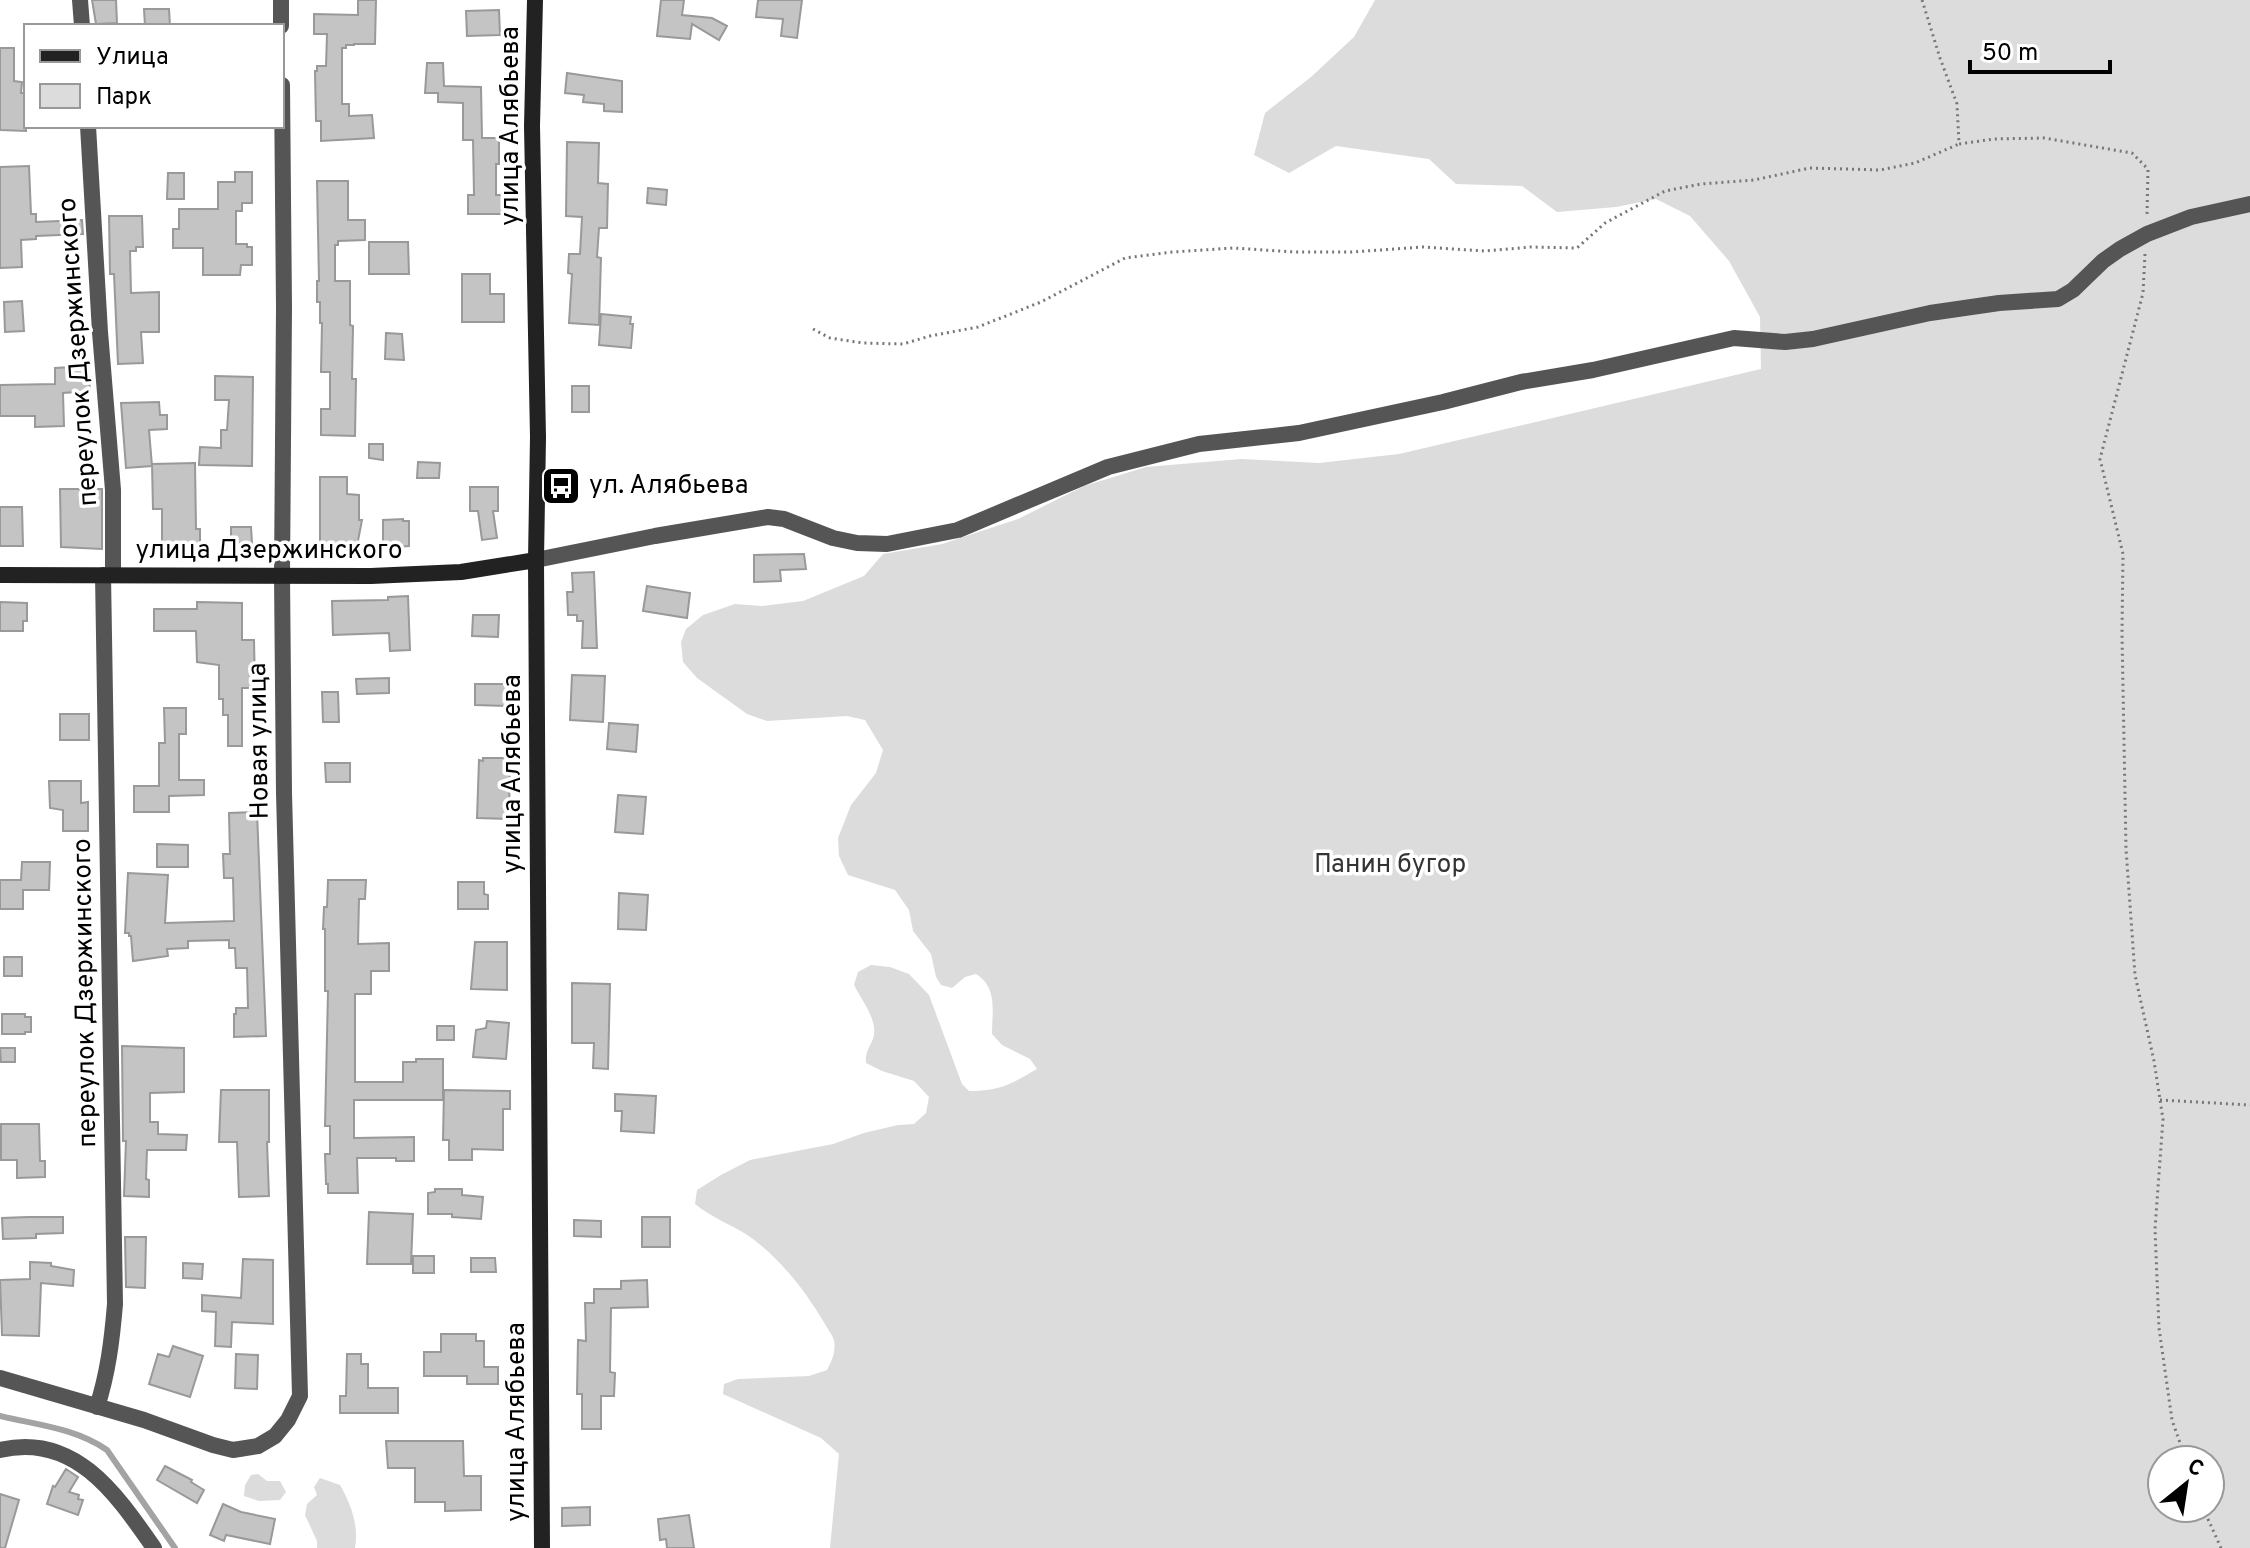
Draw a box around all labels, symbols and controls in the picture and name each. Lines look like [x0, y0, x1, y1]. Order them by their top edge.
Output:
legend [24, 24, 284, 128]
scale bar [1970, 24, 2110, 74]
street label: улица Алябьева [495, 26, 528, 226]
text: 50 m [1982, 39, 2038, 69]
text: Улица [96, 43, 169, 73]
text: Парк [96, 83, 152, 113]
street label: переулок Дзержинского [52, 197, 106, 507]
bus stop icon: ул. Алябьева [540, 465, 582, 507]
place label: ул. Алябьева [589, 470, 748, 503]
street label: улица Дзержинского [136, 535, 403, 568]
street label: Новая улица [242, 662, 278, 820]
street label: улица Алябьева [497, 674, 530, 874]
street label: переулок Дзержинского [67, 838, 105, 1148]
park label: Панин бугор [1314, 849, 1466, 882]
street label: улица Алябьева [501, 1322, 534, 1522]
north arrow [2146, 1444, 2226, 1524]
text: С [2182, 1454, 2208, 1484]

